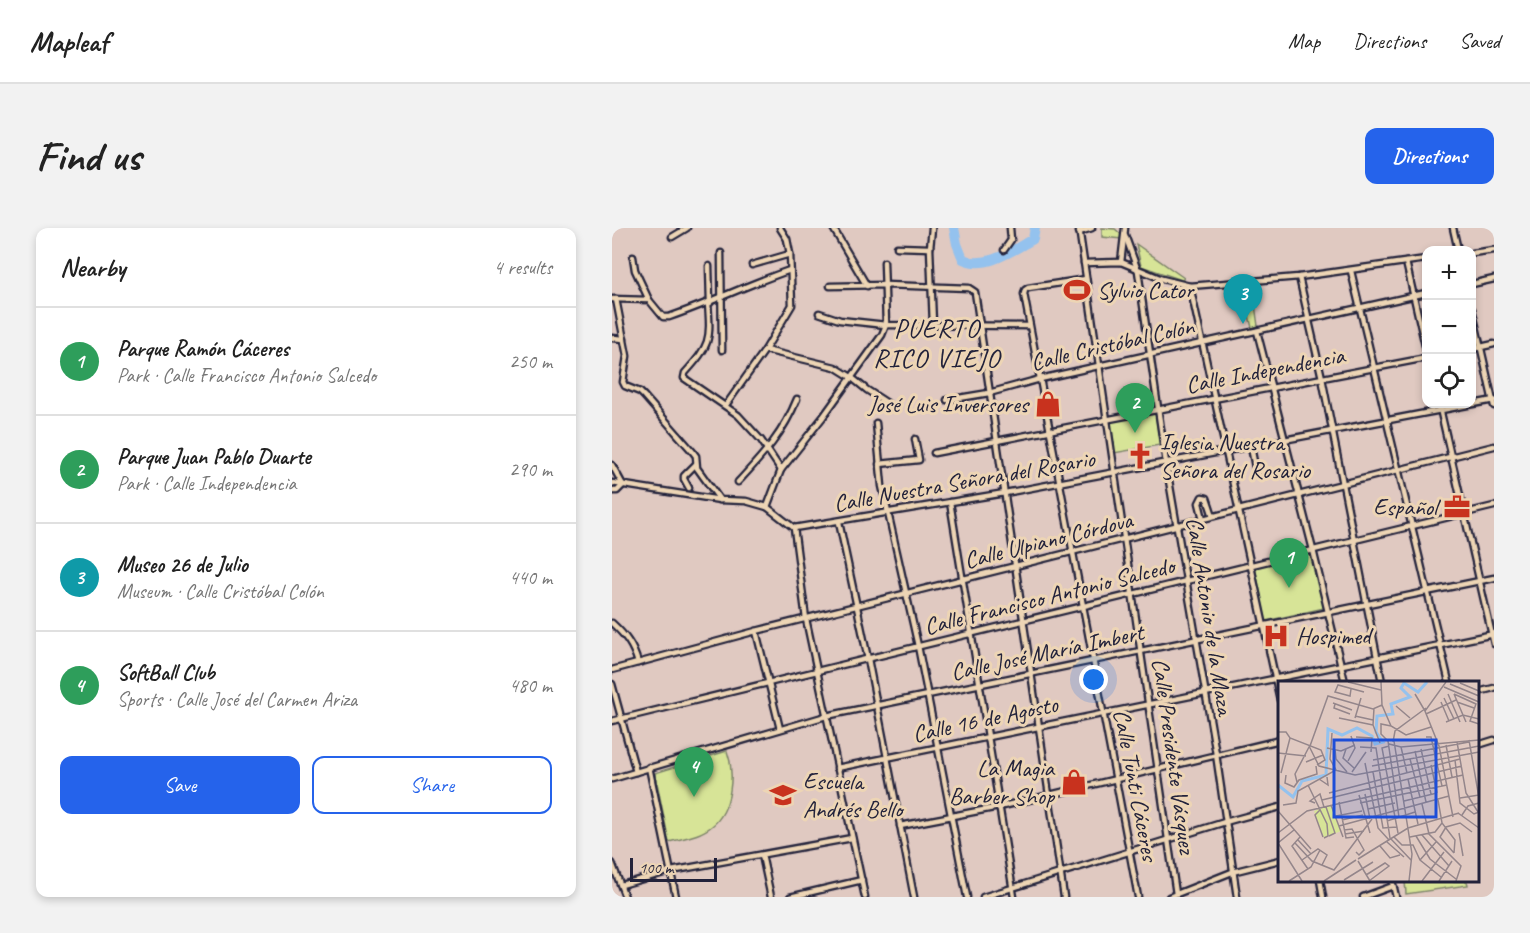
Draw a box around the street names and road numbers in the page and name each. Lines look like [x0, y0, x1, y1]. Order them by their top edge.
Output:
street label: Calle Cristóbal Colón [1028, 310, 1198, 377]
street label: Calle Independencia [1183, 340, 1348, 400]
street label: Calle Nuestra Señora del Rosario [831, 443, 1098, 519]
street label: Calle Ulpiano Córdova [961, 504, 1137, 575]
street label: Calle Antonio de la Maza [1180, 515, 1241, 719]
street label: Calle Francisco Antonio Salcedo [921, 550, 1180, 642]
street label: Calle José María Imbert [948, 617, 1148, 687]
street label: Calle Presidente Vásquez [1145, 656, 1203, 857]
street label: Calle 16 de Agosto [910, 689, 1062, 749]
street label: Calle Tunti Cáceres [1107, 707, 1166, 865]

